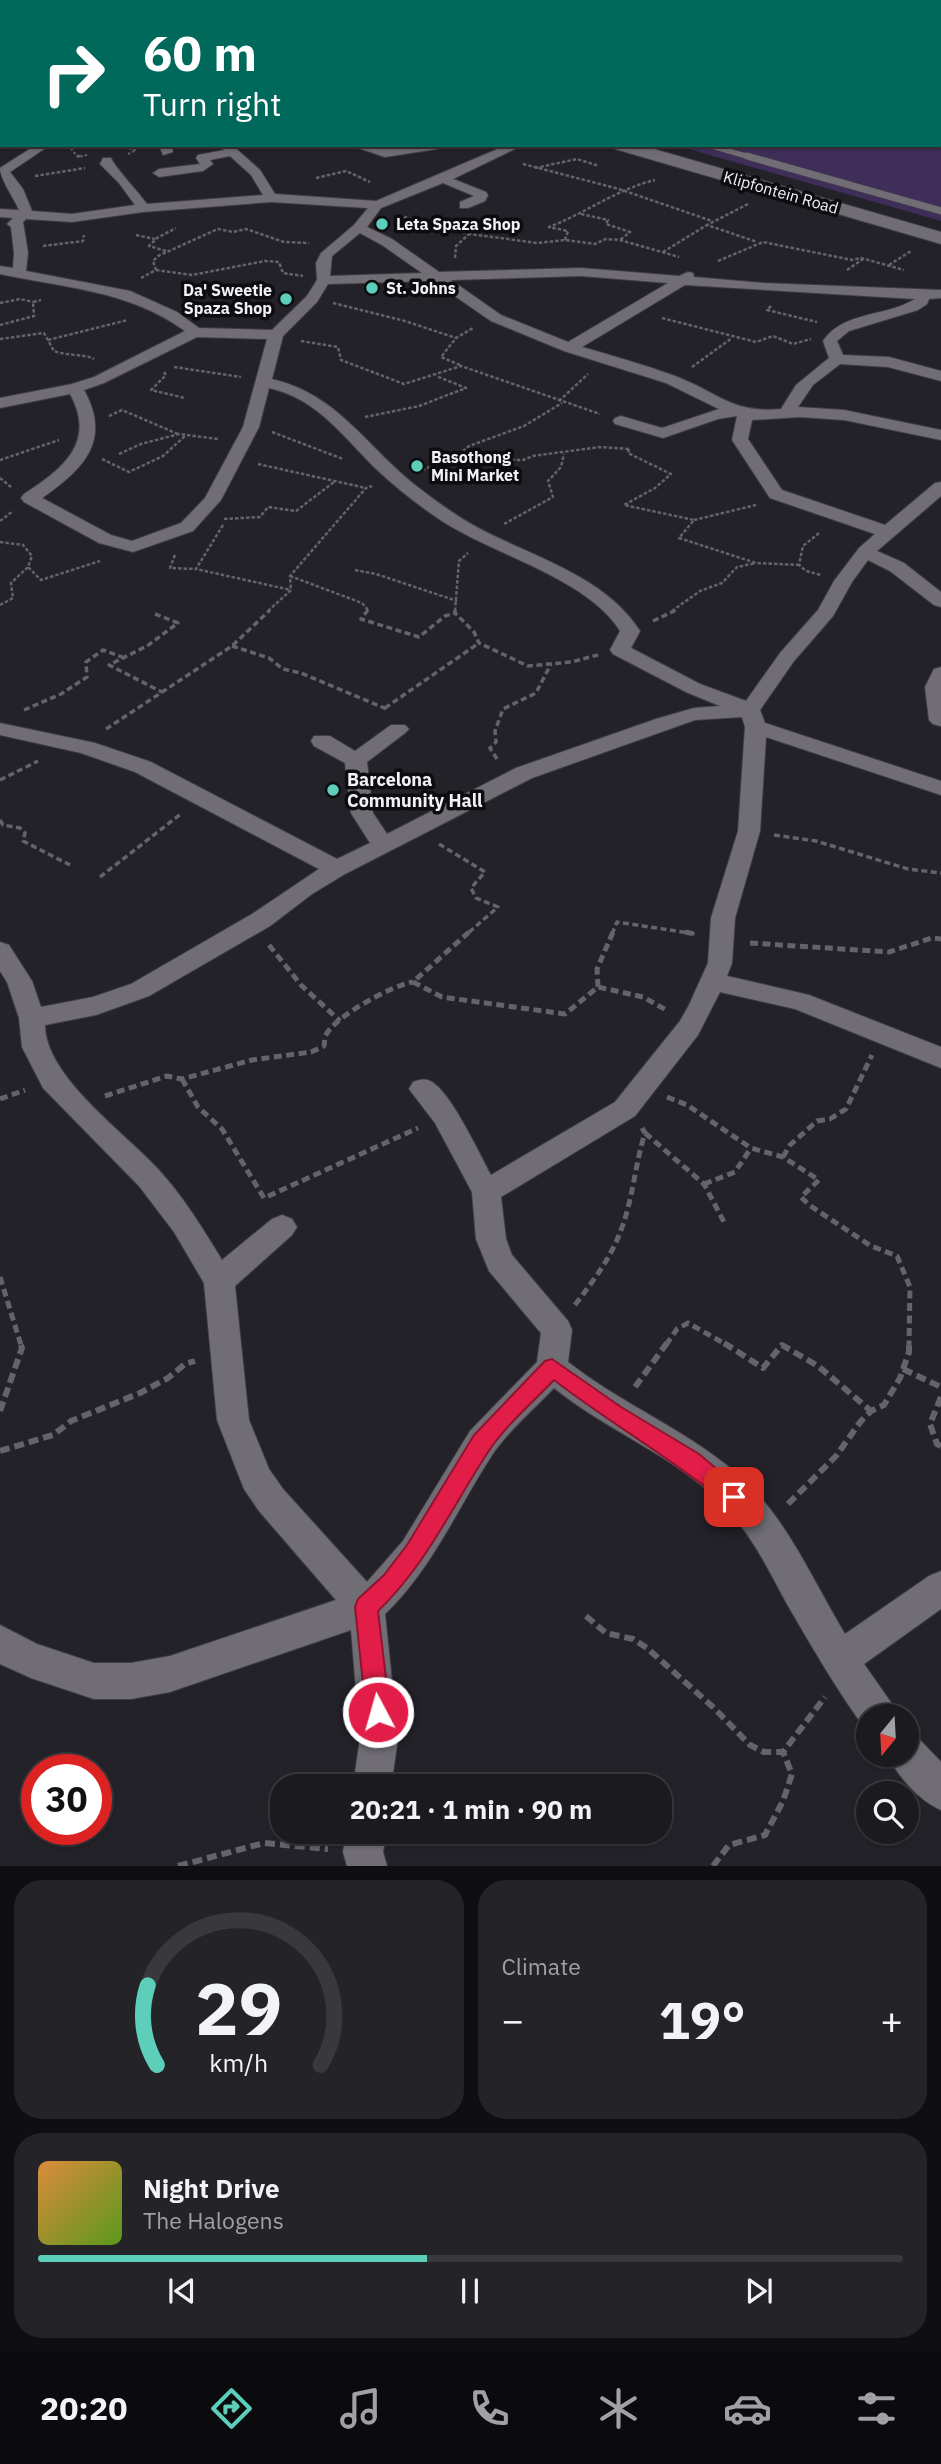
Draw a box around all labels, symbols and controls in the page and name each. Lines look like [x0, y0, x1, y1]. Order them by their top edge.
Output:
text: 60 m [143, 21, 257, 84]
icon: right [28, 28, 119, 119]
text: Turn right [143, 83, 281, 125]
street label: Klipfontein Road [721, 166, 841, 218]
place label: Leta Spaza Shop [396, 214, 521, 234]
marker: Leta Spaza Shop [374, 216, 390, 232]
place label: St. Johns [386, 278, 456, 298]
place label: Da' Sweetie Spaza Shop [183, 280, 272, 318]
marker: St. Johns [364, 280, 380, 296]
marker: Da' Sweetie Spaza Shop [278, 291, 294, 307]
place label: Basothong Mini Market [431, 447, 519, 485]
marker: Basothong Mini Market [409, 458, 425, 474]
place label: Barcelona Community Hall [347, 768, 483, 812]
marker: Barcelona Community Hall [325, 782, 341, 798]
pin [704, 1467, 764, 1527]
icon: arrive [715, 1478, 753, 1516]
position arrow [341, 1675, 415, 1749]
north arrow [856, 1704, 919, 1768]
map controls [856, 1704, 919, 1844]
speed limit sign: 30 [21, 1754, 112, 1845]
button: search [856, 1781, 919, 1844]
text: 20:21 · 1 min · 90 m [350, 1792, 592, 1826]
text: Climate [502, 1951, 581, 1981]
text: 29 [195, 1961, 282, 2056]
text: 19° [659, 1986, 746, 2053]
text: − [502, 1995, 524, 2044]
text: + [880, 1995, 903, 2044]
text: km/h [209, 2046, 268, 2079]
text: Night Drive [143, 2171, 280, 2205]
text: The Halogens [143, 2205, 284, 2235]
icon: previous [163, 2272, 201, 2310]
icon: pause [451, 2272, 489, 2310]
icon: next [740, 2272, 778, 2310]
icon: directions [207, 2384, 256, 2433]
icon: music [336, 2384, 385, 2433]
icon: phone [465, 2384, 514, 2433]
icon: climate [594, 2384, 643, 2433]
icon: car [723, 2384, 772, 2433]
icon: filters [852, 2384, 901, 2433]
text: 20:20 [40, 2387, 127, 2429]

